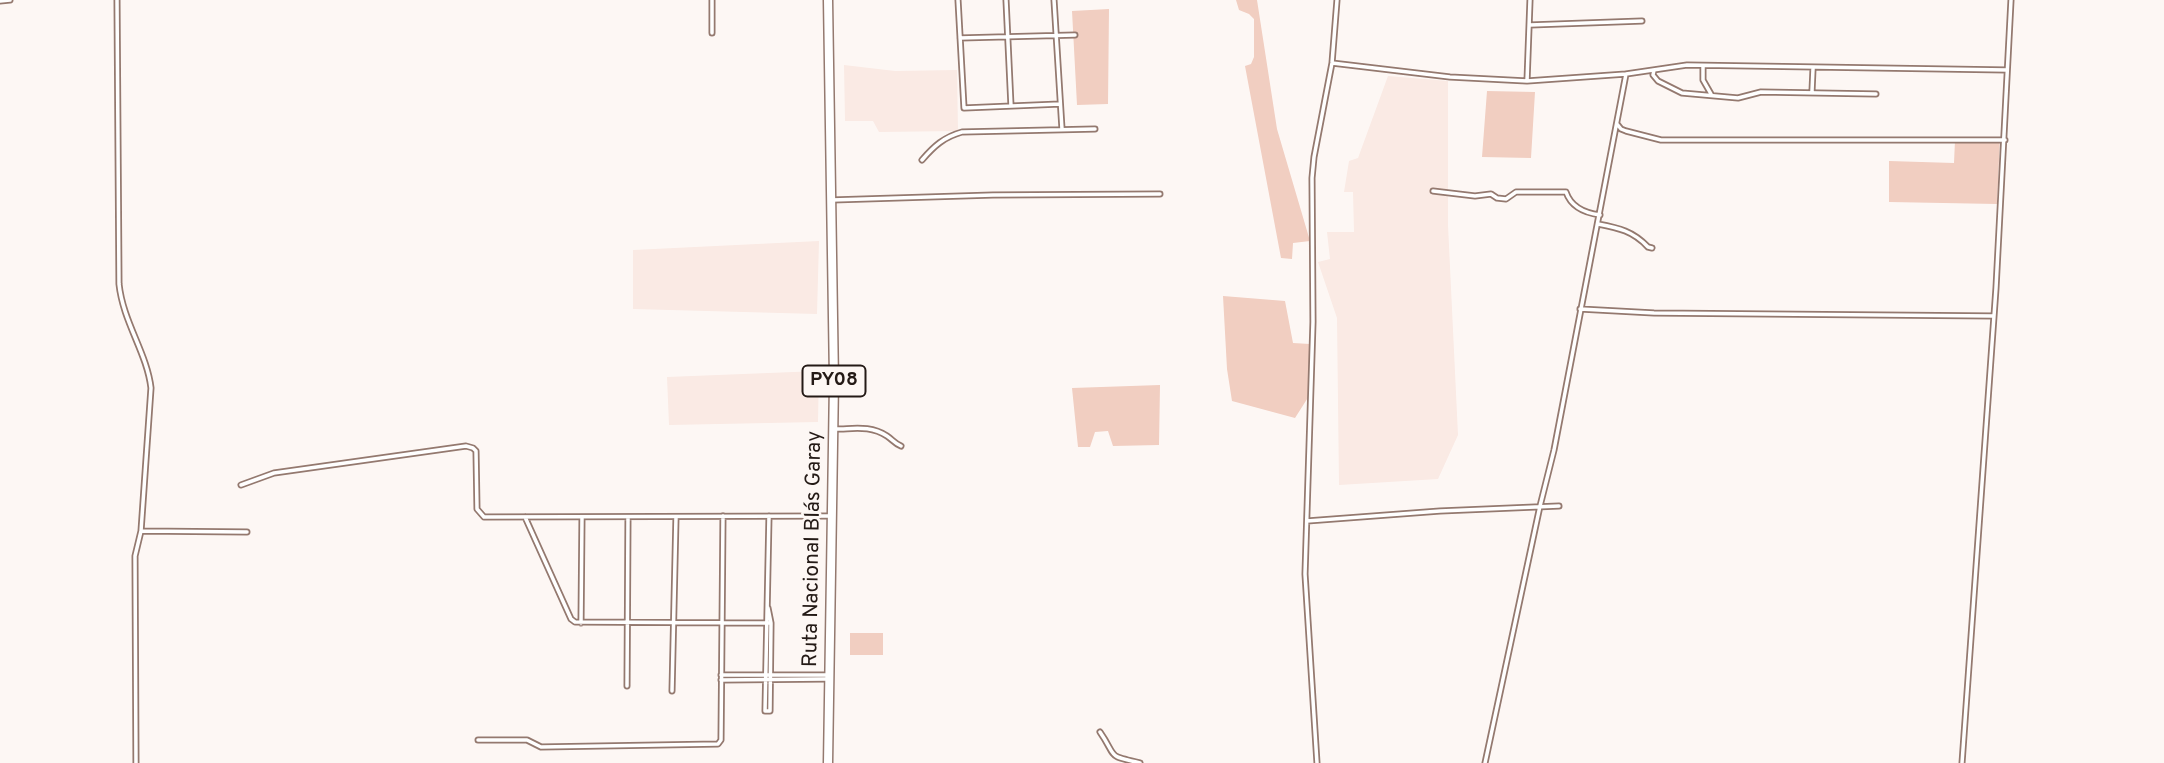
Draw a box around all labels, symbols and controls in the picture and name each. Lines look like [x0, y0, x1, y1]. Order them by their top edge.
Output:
road number: PY08 [802, 366, 866, 396]
street label: Ruta Nacional Blás Garay [799, 431, 829, 667]

